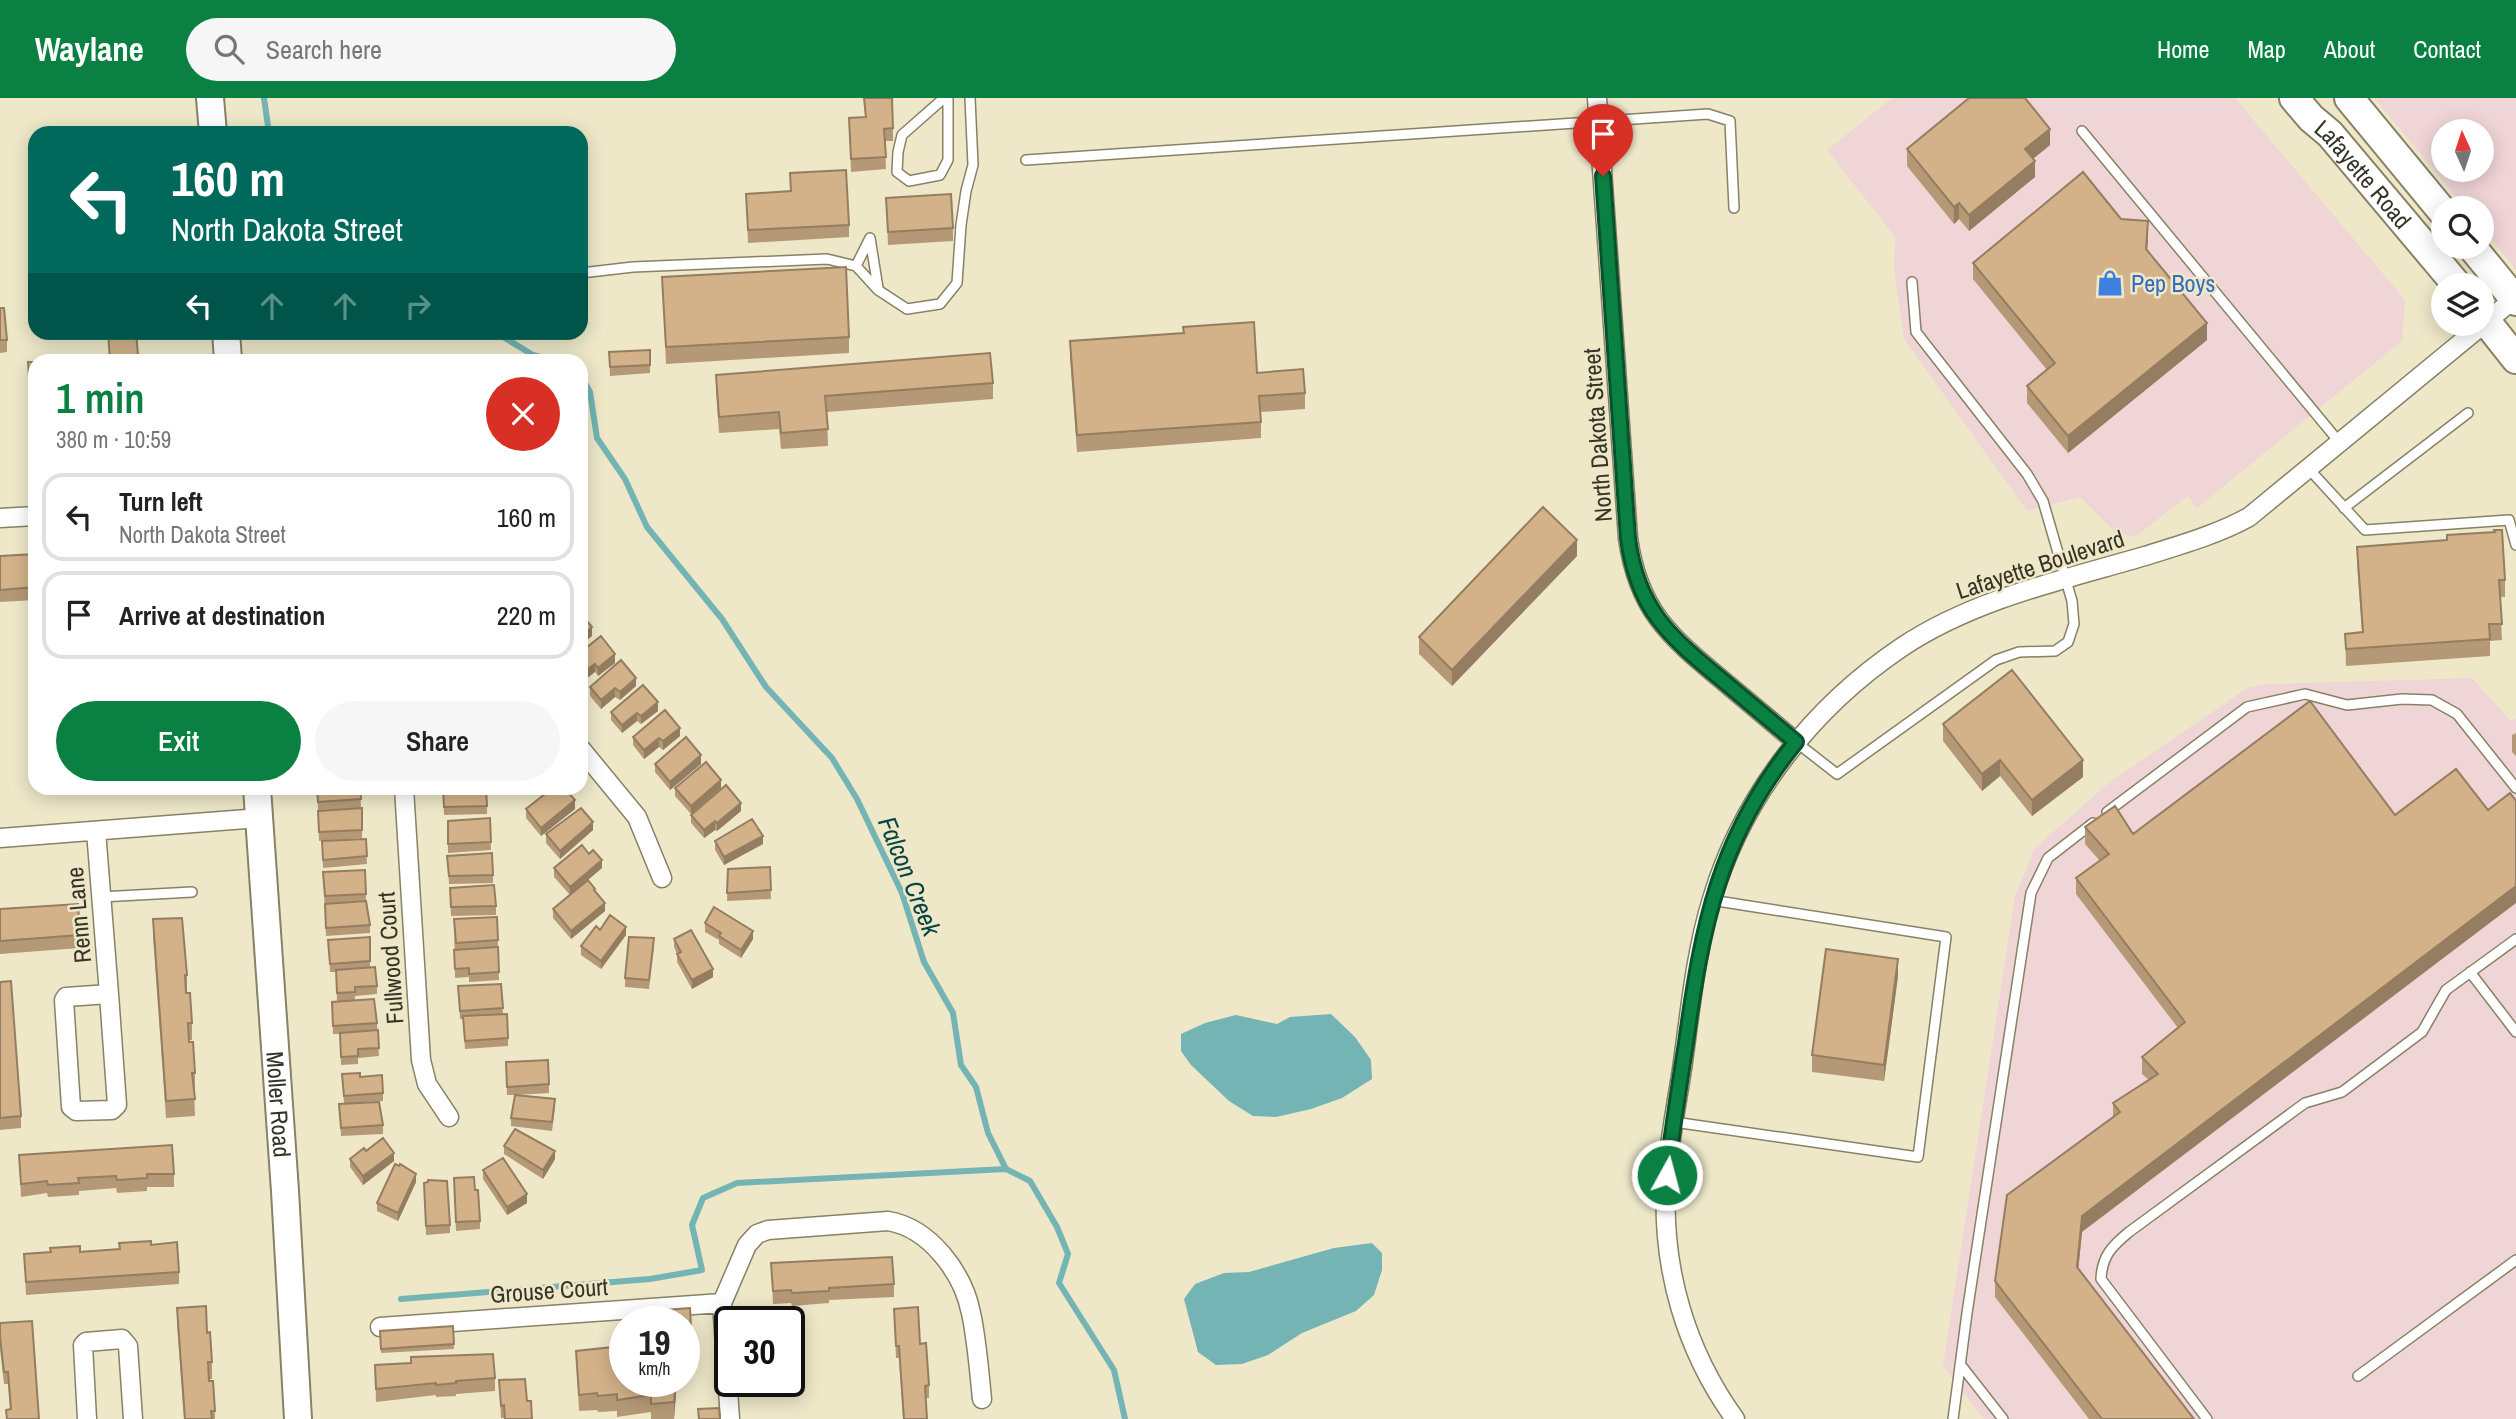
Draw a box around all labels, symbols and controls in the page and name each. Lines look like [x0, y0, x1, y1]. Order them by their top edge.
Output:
search box [186, 18, 676, 81]
text: Waylane [35, 27, 144, 71]
icon: search [210, 30, 248, 68]
text: Search here [266, 32, 382, 67]
text: Home [2157, 33, 2209, 65]
text: Map [2247, 33, 2286, 65]
text: About [2324, 33, 2375, 65]
text: Contact [2413, 33, 2481, 65]
pin [1573, 104, 1633, 176]
street label: Lafayette Road [2308, 112, 2419, 235]
icon: arrive [1584, 115, 1622, 153]
north arrow [2431, 119, 2494, 182]
map controls [2431, 119, 2494, 336]
text: 160 m [171, 145, 285, 211]
icon: left [56, 154, 147, 245]
button: search [2431, 196, 2494, 259]
text: North Dakota Street [171, 208, 403, 251]
place label: Pep Boys [2131, 267, 2215, 299]
shop icon: Pep Boys [2095, 268, 2125, 298]
button: layers [2431, 273, 2494, 336]
icon: left [180, 287, 218, 325]
icon: ahead [253, 287, 291, 325]
icon: ahead [326, 287, 364, 325]
icon: right [399, 287, 437, 325]
street label: North Dakota Street [1575, 347, 1619, 523]
text: 1 min [56, 370, 145, 426]
button: close [486, 377, 560, 451]
text: 380 m · 10:59 [56, 424, 171, 455]
text: Turn left [119, 484, 203, 519]
icon: left [60, 498, 98, 536]
text: 160 m [497, 500, 556, 535]
text: North Dakota Street [119, 519, 286, 550]
street label: Lafayette Boulevard [1952, 522, 2128, 606]
icon: arrive [60, 596, 98, 634]
text: Arrive at destination [119, 598, 325, 633]
text: 220 m [497, 598, 556, 633]
button: Exit [56, 701, 301, 781]
button: Share [315, 701, 560, 781]
water label: Falcon Creek [870, 811, 950, 942]
street label: Renn Lane [58, 866, 98, 964]
street label: Fullwood Court [369, 890, 411, 1025]
street label: Moller Road [259, 1050, 299, 1158]
position arrow [1630, 1138, 1704, 1212]
street label: Grouse Court [489, 1270, 610, 1310]
speed limit sign: 30 [714, 1306, 805, 1397]
text: 19 [639, 1319, 670, 1366]
text: km/h [639, 1356, 671, 1381]

